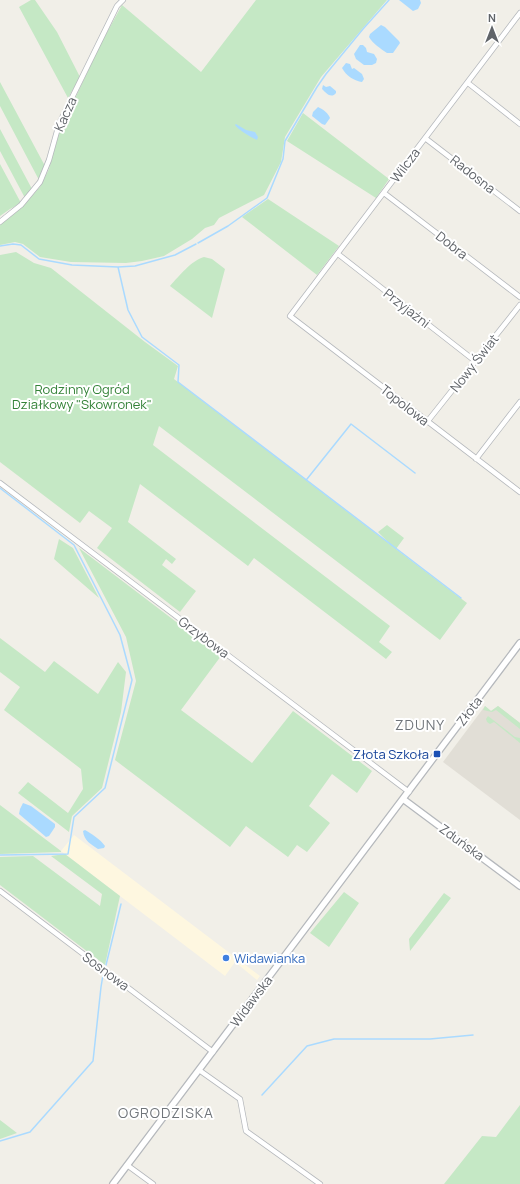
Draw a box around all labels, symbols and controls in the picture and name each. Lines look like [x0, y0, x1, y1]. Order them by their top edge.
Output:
north arrow [472, 8, 512, 48]
text: N [488, 10, 496, 25]
street label: Kacza [49, 94, 81, 134]
street label: Wilcza [386, 144, 424, 186]
street label: Radosna [447, 151, 499, 197]
street label: Dobra [432, 227, 472, 263]
street label: Przyjaźni [380, 284, 434, 332]
street label: Nowy Świat [446, 330, 502, 396]
park label: Rodzinny Ogród Działkowy "Skowronek" [12, 380, 152, 413]
street label: Topolowa [377, 380, 433, 430]
street label: Grzybowa [175, 612, 233, 662]
street label: Złota [452, 693, 486, 729]
district label: ZDUNY [395, 715, 445, 734]
place label: Złota Szkoła [353, 745, 429, 763]
marker: Złota Szkoła [432, 749, 442, 759]
street label: Zduńska [436, 820, 488, 864]
street label: Sosnowa [79, 947, 133, 995]
place label: Widawianka [234, 949, 305, 967]
marker: Widawianka [221, 953, 231, 963]
street label: Widawska [226, 972, 276, 1030]
district label: OGRODZISKA [118, 1103, 214, 1122]

